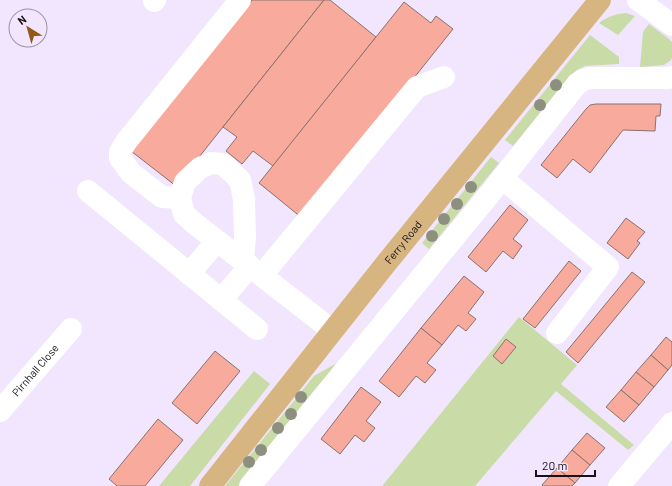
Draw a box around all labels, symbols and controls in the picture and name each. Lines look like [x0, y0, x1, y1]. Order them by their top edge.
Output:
north arrow [8, 8, 48, 48]
text: N [15, 12, 29, 27]
street label: Ferry Road [382, 218, 424, 266]
street label: Pirnhall Close [9, 341, 61, 398]
scale bar [536, 452, 595, 478]
text: 20 m [542, 458, 568, 472]

